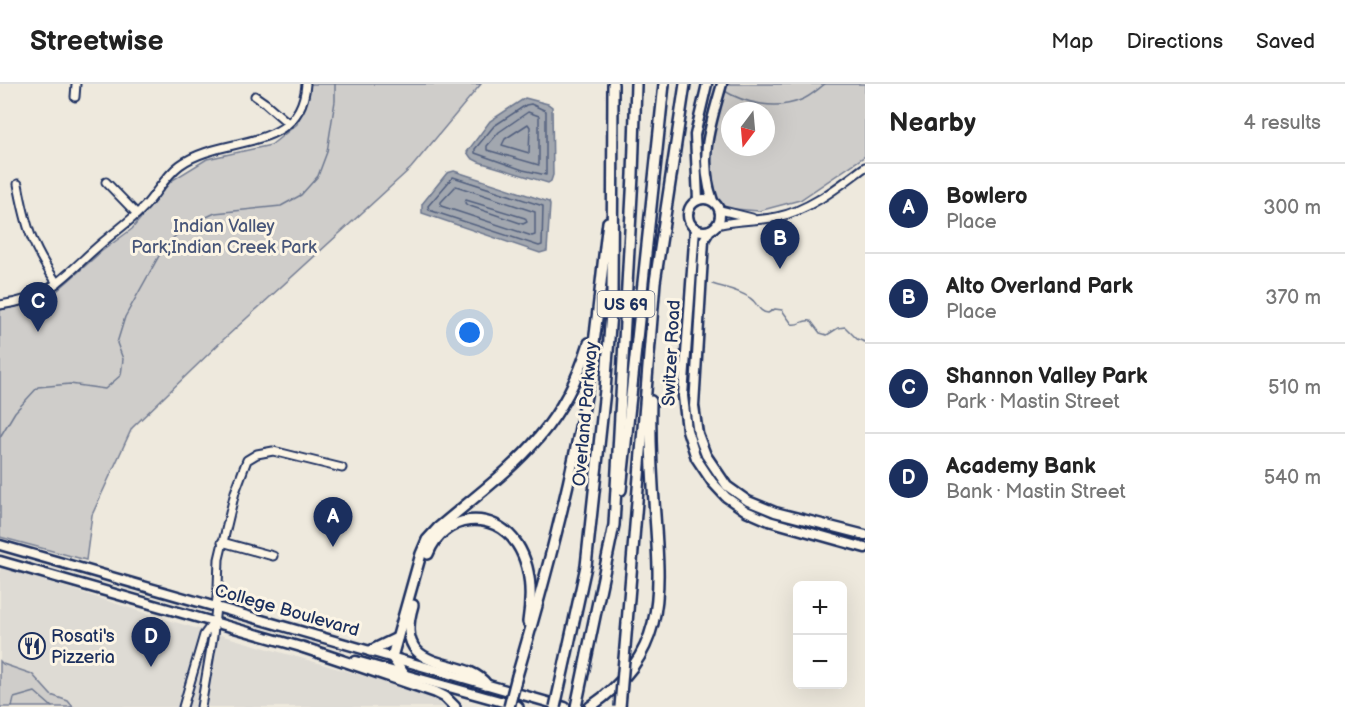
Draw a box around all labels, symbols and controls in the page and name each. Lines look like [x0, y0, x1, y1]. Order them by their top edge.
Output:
text: Streetwise [30, 25, 163, 58]
text: Map [1051, 29, 1094, 54]
text: Directions [1127, 29, 1223, 54]
text: Saved [1256, 29, 1315, 54]
north arrow [721, 102, 775, 156]
text: Nearby [889, 108, 976, 139]
text: 4 results [1243, 111, 1321, 135]
text: Bowlero [946, 183, 1027, 210]
text: A [902, 196, 915, 220]
text: 300 m [1263, 196, 1321, 220]
text: Place [946, 210, 997, 234]
park label: Indian Valley Park;Indian Creek Park [131, 216, 317, 258]
pin: B [760, 220, 800, 269]
text: Alto Overland Park [946, 273, 1133, 300]
pin: C [18, 282, 57, 332]
text: B [901, 286, 916, 310]
text: 370 m [1265, 286, 1321, 310]
road number: US 69 [598, 291, 654, 317]
street label: Switzer Road [658, 299, 685, 407]
text: Place [946, 300, 997, 324]
your location [455, 318, 484, 347]
street label: Overland Parkway [569, 340, 602, 487]
text: Shannon Valley Park [946, 363, 1147, 390]
text: C [901, 376, 916, 400]
text: 510 m [1268, 376, 1321, 400]
text: Park · Mastin Street [946, 390, 1120, 414]
text: Academy Bank [946, 453, 1096, 480]
text: D [902, 466, 915, 490]
text: 540 m [1264, 466, 1321, 490]
text: Bank · Mastin Street [946, 480, 1126, 504]
pin: A [314, 498, 352, 547]
street label: College Boulevard [212, 580, 362, 641]
map controls [793, 581, 847, 689]
button: + [793, 581, 847, 635]
pin: D [132, 618, 170, 667]
place label: Rosati's Pizzeria [51, 626, 115, 668]
restaurant icon: Rosati's Pizzeria [17, 631, 47, 661]
button: − [793, 635, 847, 689]

